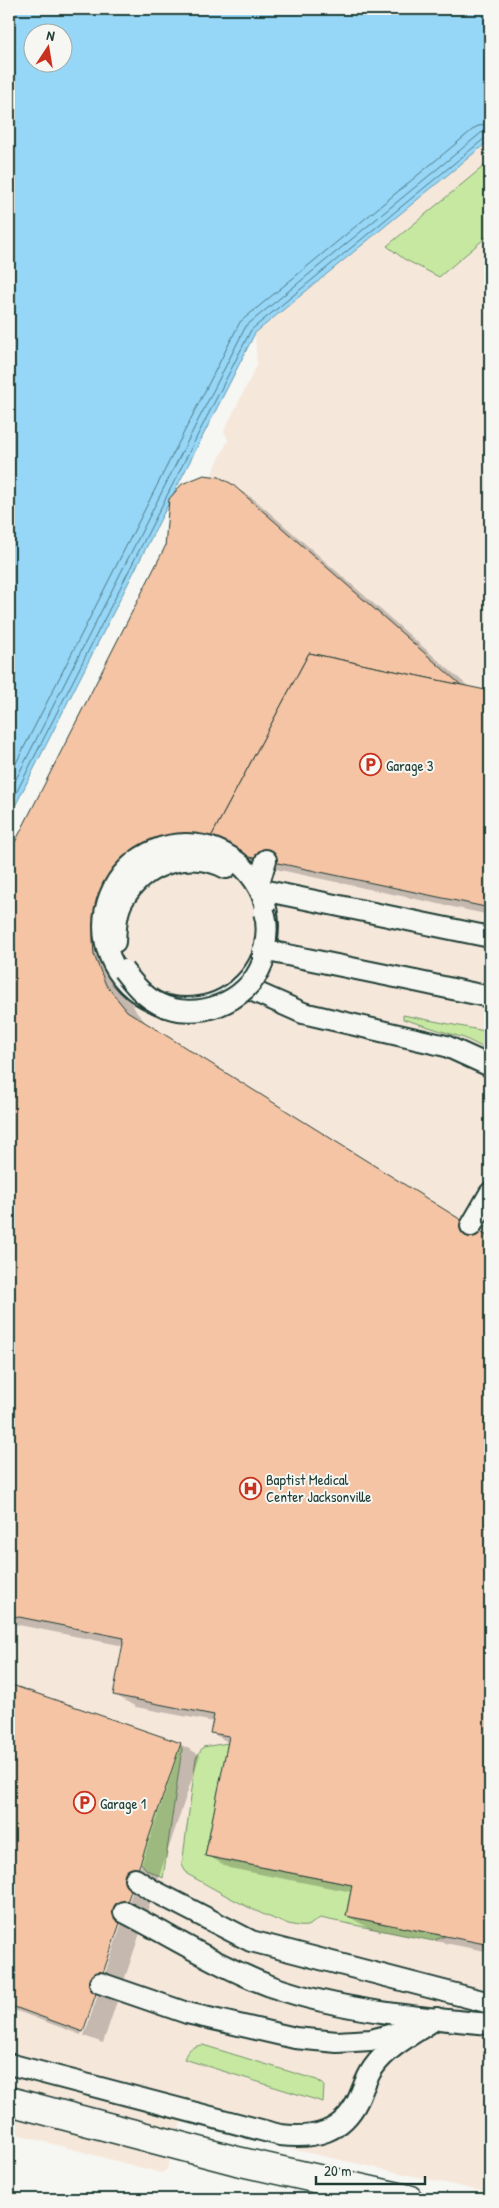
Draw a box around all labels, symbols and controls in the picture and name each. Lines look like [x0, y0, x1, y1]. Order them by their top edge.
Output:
north arrow [22, 22, 72, 72]
text: N [45, 25, 57, 45]
parking icon: Garage 3 [358, 753, 382, 777]
place label: Garage 3 [386, 755, 434, 776]
place label: Baptist Medical Center Jacksonville [266, 1469, 371, 1507]
hospital icon: Baptist Medical Center Jacksonville [238, 1476, 262, 1500]
parking icon: Garage 1 [72, 1791, 96, 1815]
place label: Garage 1 [100, 1793, 146, 1814]
scale bar [316, 2153, 425, 2185]
text: 20 m [324, 2160, 351, 2181]

